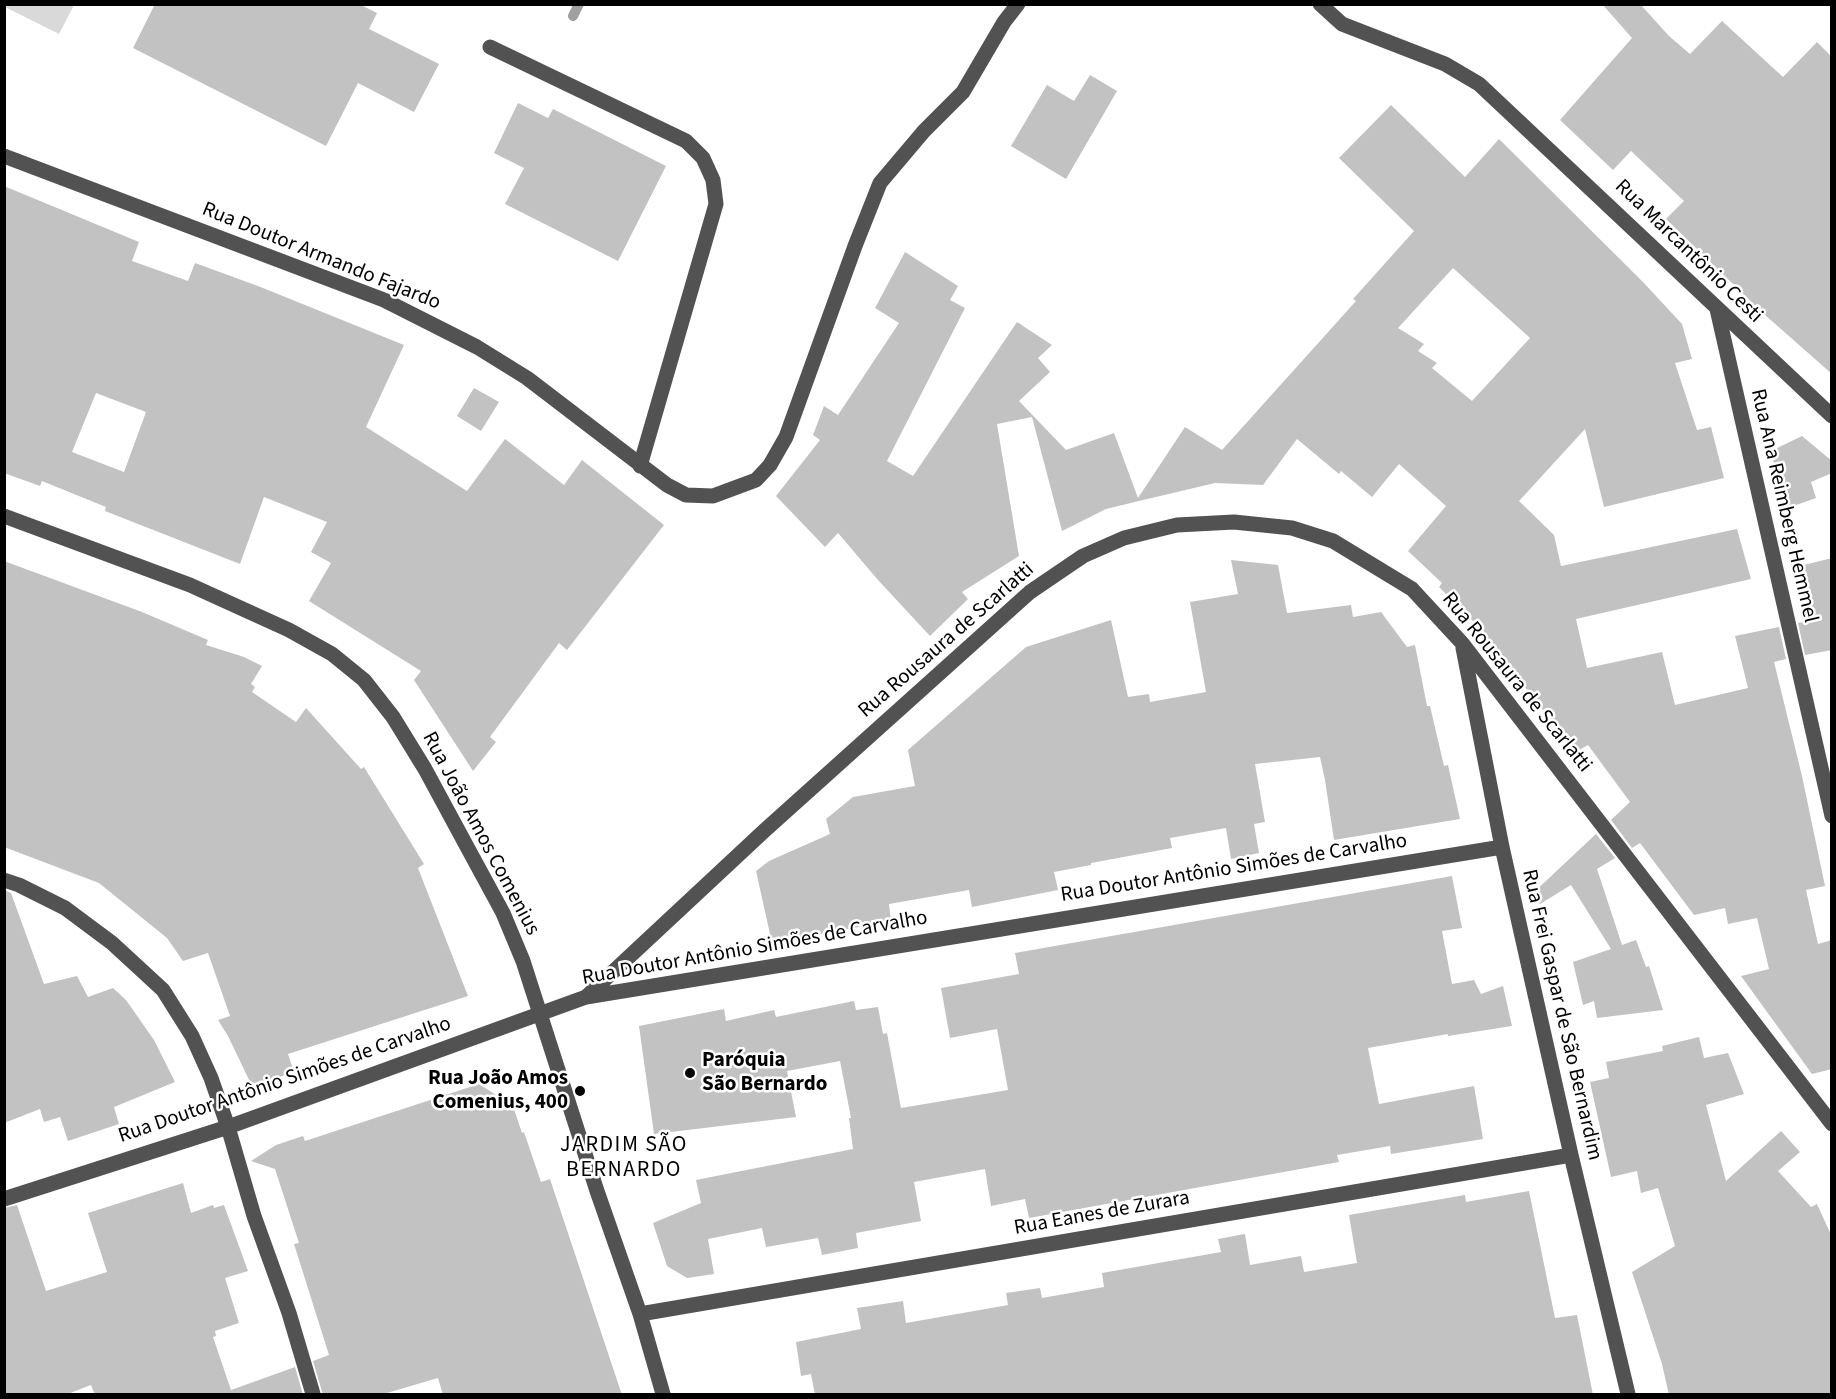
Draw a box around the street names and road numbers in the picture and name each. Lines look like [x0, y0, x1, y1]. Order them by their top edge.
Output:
street label: Rua Marcantônio Cesti [1609, 175, 1767, 329]
street label: Rua Doutor Armando Fajardo [198, 198, 444, 316]
street label: Rua Ana Reimberg Hemmel [1744, 387, 1822, 625]
street label: Rua Rousaura de Scarlatti [854, 558, 1040, 724]
street label: Rua Rousaura de Scarlatti [1436, 588, 1596, 778]
street label: Rua João Amos Comenius [416, 728, 544, 940]
street label: Rua Doutor Antônio Simões de Carvalho [1059, 829, 1409, 909]
street label: Rua Frei Gaspar de São Bernardim [1515, 867, 1607, 1163]
street label: Rua Doutor Antônio Simões de Carvalho [580, 906, 930, 992]
street label: Rua Doutor Antônio Simões de Carvalho [115, 1012, 455, 1150]
street label: Rua Eanes de Zurara [1012, 1186, 1192, 1242]

